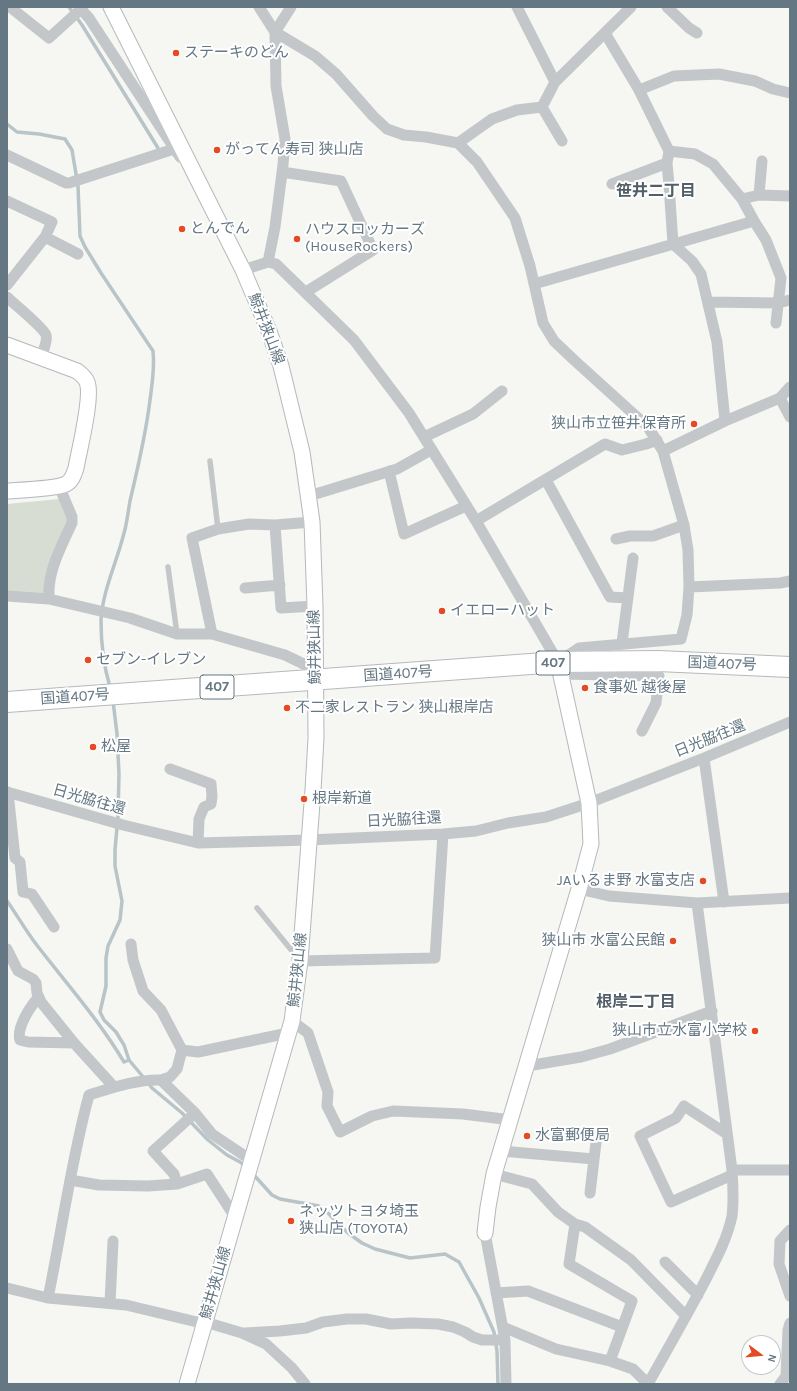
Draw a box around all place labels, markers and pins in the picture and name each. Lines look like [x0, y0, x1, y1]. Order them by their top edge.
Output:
place label: ステーキのどん [184, 44, 289, 62]
marker: ステーキのどん [171, 48, 181, 58]
place label: がってん寿司 狭山店 [225, 141, 364, 159]
marker: がってん寿司 狭山店 [212, 145, 222, 155]
place label: とんでん [190, 220, 250, 238]
place label: ハウスロッカーズ (HouseRockers) [305, 221, 425, 256]
marker: とんでん [177, 224, 187, 234]
marker: ハウスロッカーズ (HouseRockers) [292, 234, 302, 244]
place label: 狭山市立笹井保育所 [551, 415, 686, 433]
marker: 狭山市立笹井保育所 [689, 419, 699, 429]
place label: イエローハット [450, 602, 555, 620]
marker: イエローハット [437, 606, 447, 616]
place label: セブン-イレブン [96, 651, 206, 669]
marker: セブン-イレブン [83, 655, 93, 665]
place label: 食事処 越後屋 [593, 679, 687, 697]
marker: 食事処 越後屋 [580, 683, 590, 693]
place label: 不二家レストラン 狭山根岸店 [295, 699, 494, 717]
marker: 不二家レストラン 狭山根岸店 [282, 703, 292, 713]
place label: 松屋 [101, 738, 131, 756]
marker: 松屋 [88, 742, 98, 752]
place label: 根岸新道 [312, 790, 372, 808]
marker: 根岸新道 [299, 794, 309, 804]
place label: JAいるま野 水富支店 [557, 872, 695, 890]
marker: JAいるま野 水富支店 [698, 876, 708, 886]
place label: 狭山市 水富公民館 [541, 932, 665, 950]
marker: 狭山市 水富公民館 [668, 936, 678, 946]
place label: 狭山市立水富小学校 [612, 1022, 747, 1040]
marker: 狭山市立水富小学校 [750, 1026, 760, 1036]
place label: 水富郵便局 [535, 1127, 610, 1145]
marker: 水富郵便局 [522, 1131, 532, 1141]
place label: ネッツトヨタ埼玉 狭山店 (TOYOTA) [299, 1203, 419, 1238]
marker: ネッツトヨタ埼玉 狭山店 (TOYOTA) [286, 1216, 296, 1226]

